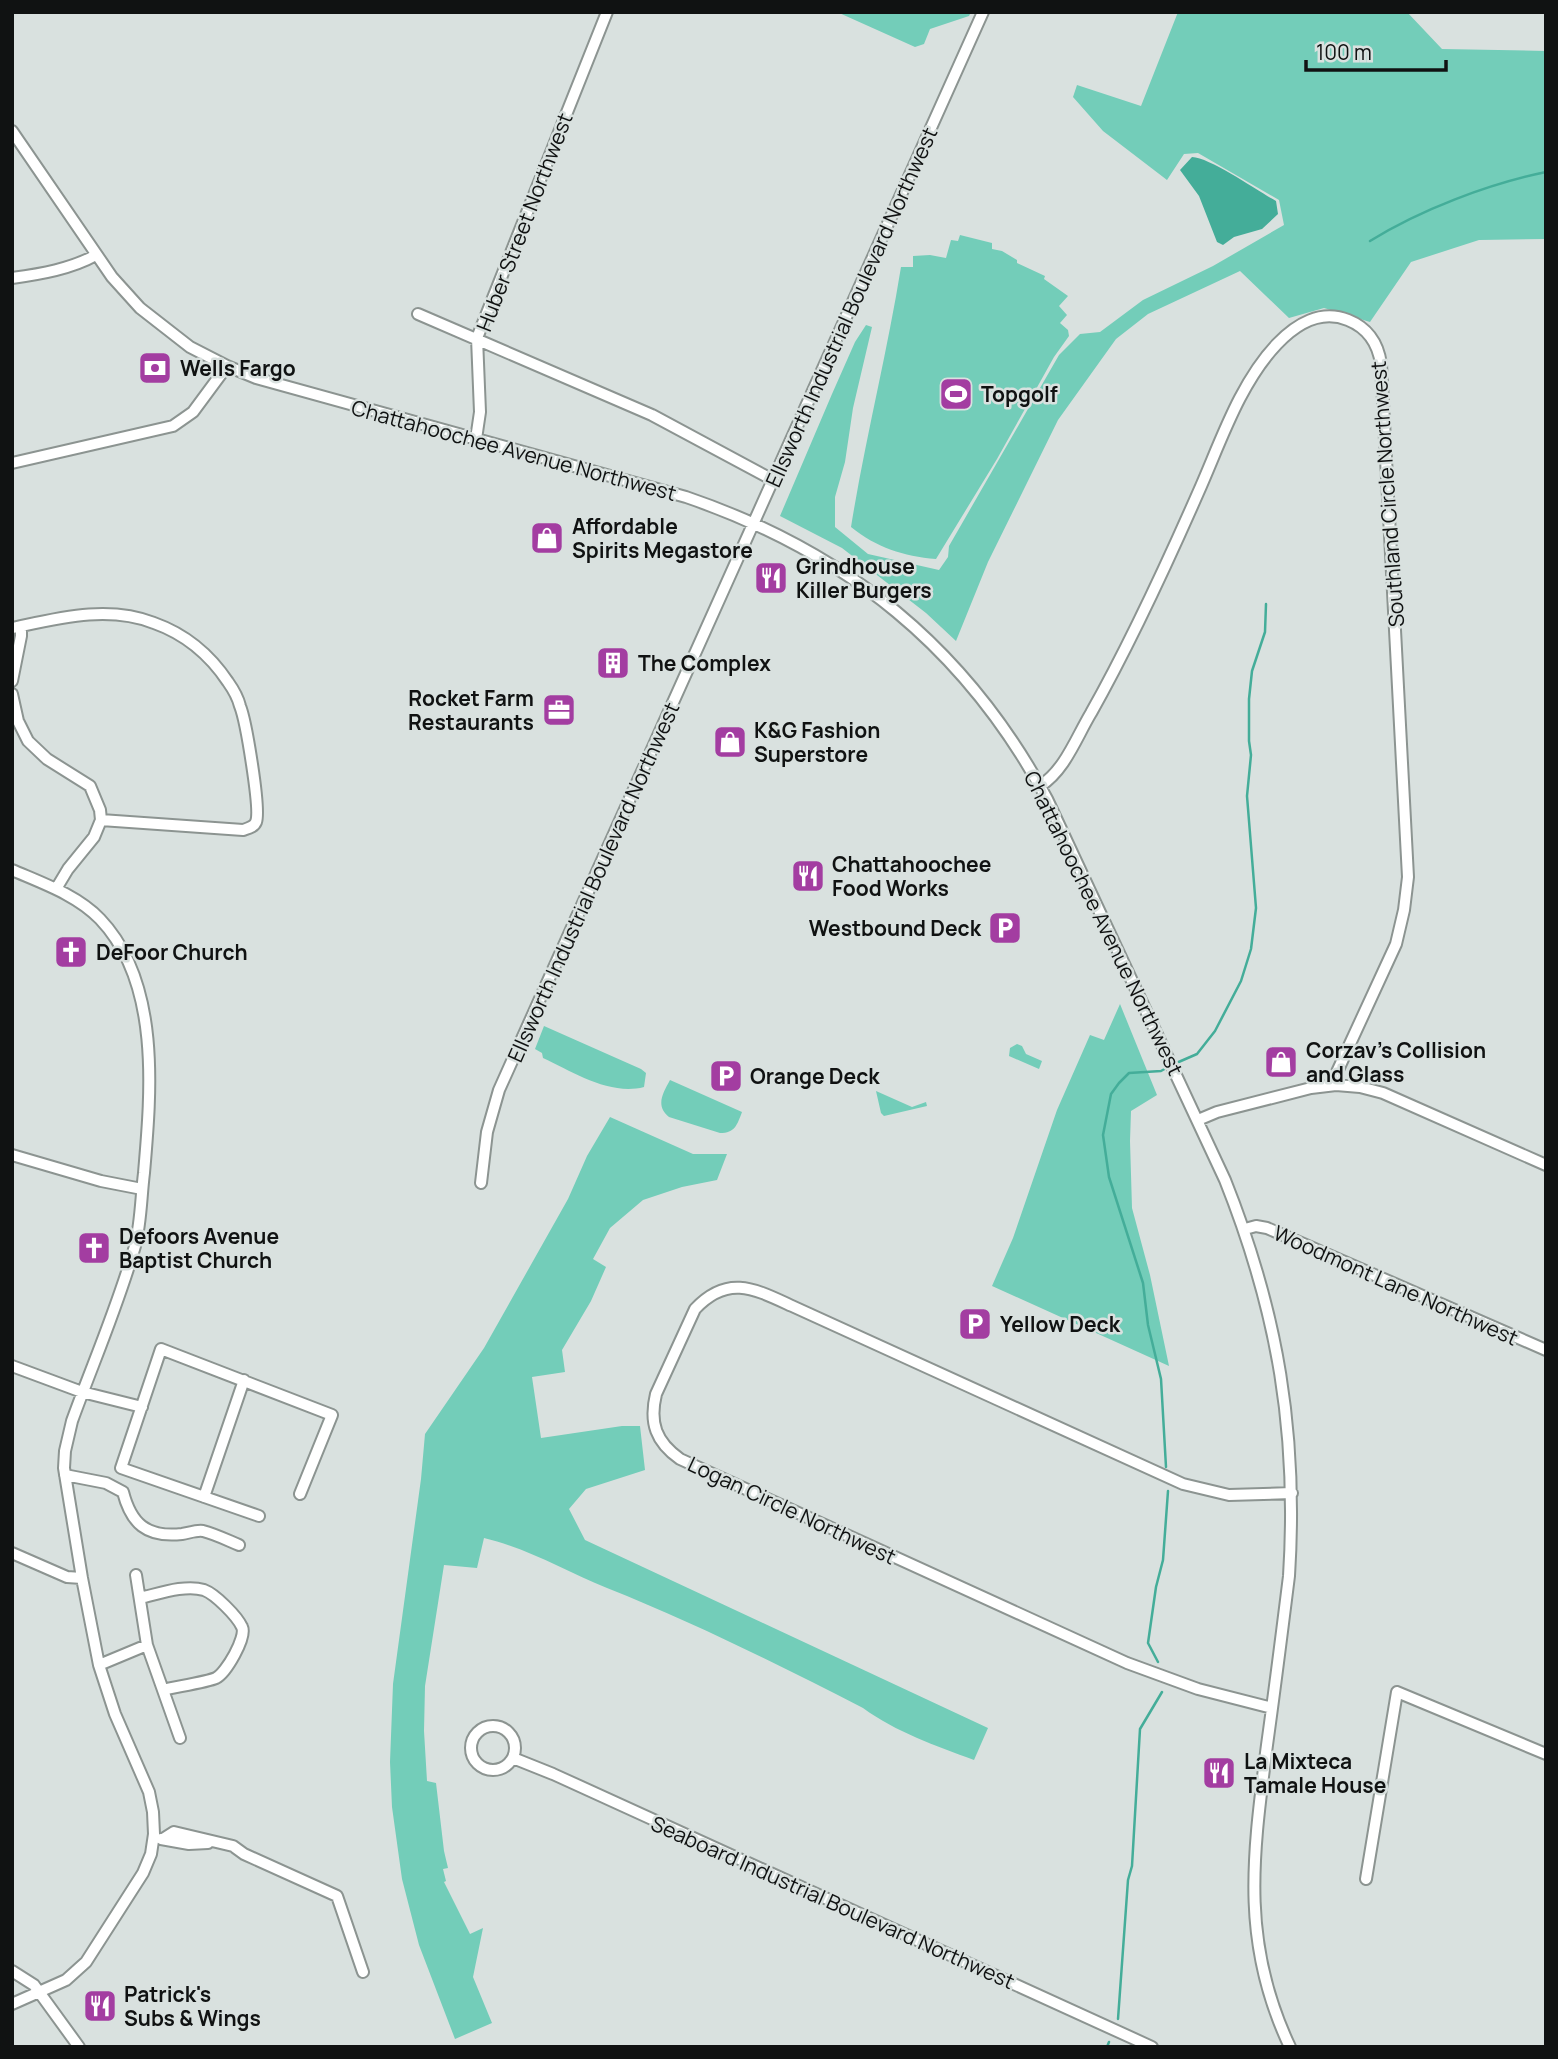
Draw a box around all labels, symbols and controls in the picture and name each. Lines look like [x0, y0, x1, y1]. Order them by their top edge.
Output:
scale bar [1306, 28, 1446, 72]
text: 100 m [1316, 38, 1372, 66]
street label: Huber Street Northwest [469, 109, 579, 335]
street label: Ellsworth Industrial Boulevard Northwest [759, 123, 943, 491]
bank icon: Wells Fargo [136, 349, 174, 387]
place label: Wells Fargo [180, 354, 296, 382]
street label: Southland Circle Northwest [1364, 360, 1410, 628]
sports icon: Topgolf [937, 375, 975, 413]
place label: Topgolf [981, 380, 1058, 408]
street label: Chattahoochee Avenue Northwest [348, 393, 680, 507]
place label: Affordable Spirits Megastore [572, 512, 753, 564]
shop icon: Affordable Spirits Megastore [528, 519, 566, 557]
place label: Grindhouse Killer Burgers [796, 552, 932, 604]
restaurant icon: Grindhouse Killer Burgers [752, 559, 790, 597]
building icon: The Complex [594, 644, 632, 682]
place label: The Complex [638, 649, 771, 677]
place label: Rocket Farm Restaurants [408, 684, 534, 736]
office icon: Rocket Farm Restaurants [540, 691, 578, 729]
street label: Ellsworth Industrial Boulevard Northwest [501, 698, 685, 1066]
place label: K&G Fashion Superstore [754, 716, 880, 768]
shop icon: K&G Fashion Superstore [711, 723, 749, 761]
street label: Chattahoochee Avenue Northwest [1018, 766, 1190, 1080]
place label: Chattahoochee Food Works [832, 850, 991, 902]
restaurant icon: Chattahoochee Food Works [789, 857, 827, 895]
parking icon: Westbound Deck [986, 909, 1024, 947]
place label: Westbound Deck [809, 914, 982, 942]
church icon: DeFoor Church [52, 933, 90, 971]
place label: DeFoor Church [96, 938, 248, 966]
place label: Corzav's Collision and Glass [1306, 1036, 1486, 1088]
shop icon: Corzav's Collision and Glass [1262, 1043, 1300, 1081]
parking icon: Orange Deck [707, 1057, 745, 1095]
place label: Orange Deck [750, 1062, 880, 1090]
street label: Woodmont Lane Northwest [1269, 1218, 1523, 1352]
place label: Defoors Avenue Baptist Church [119, 1222, 279, 1274]
church icon: Defoors Avenue Baptist Church [75, 1229, 113, 1267]
parking icon: Yellow Deck [956, 1305, 994, 1343]
place label: Yellow Deck [1000, 1310, 1121, 1338]
street label: Logan Circle Northwest [683, 1449, 901, 1571]
place label: La Mixteca Tamale House [1244, 1747, 1386, 1799]
restaurant icon: La Mixteca Tamale House [1200, 1754, 1238, 1792]
street label: Seaboard Industrial Boulevard Northwest [647, 1809, 1019, 1995]
place label: Patrick's Subs & Wings [124, 1980, 261, 2032]
restaurant icon: Patrick's Subs & Wings [81, 1987, 119, 2025]

